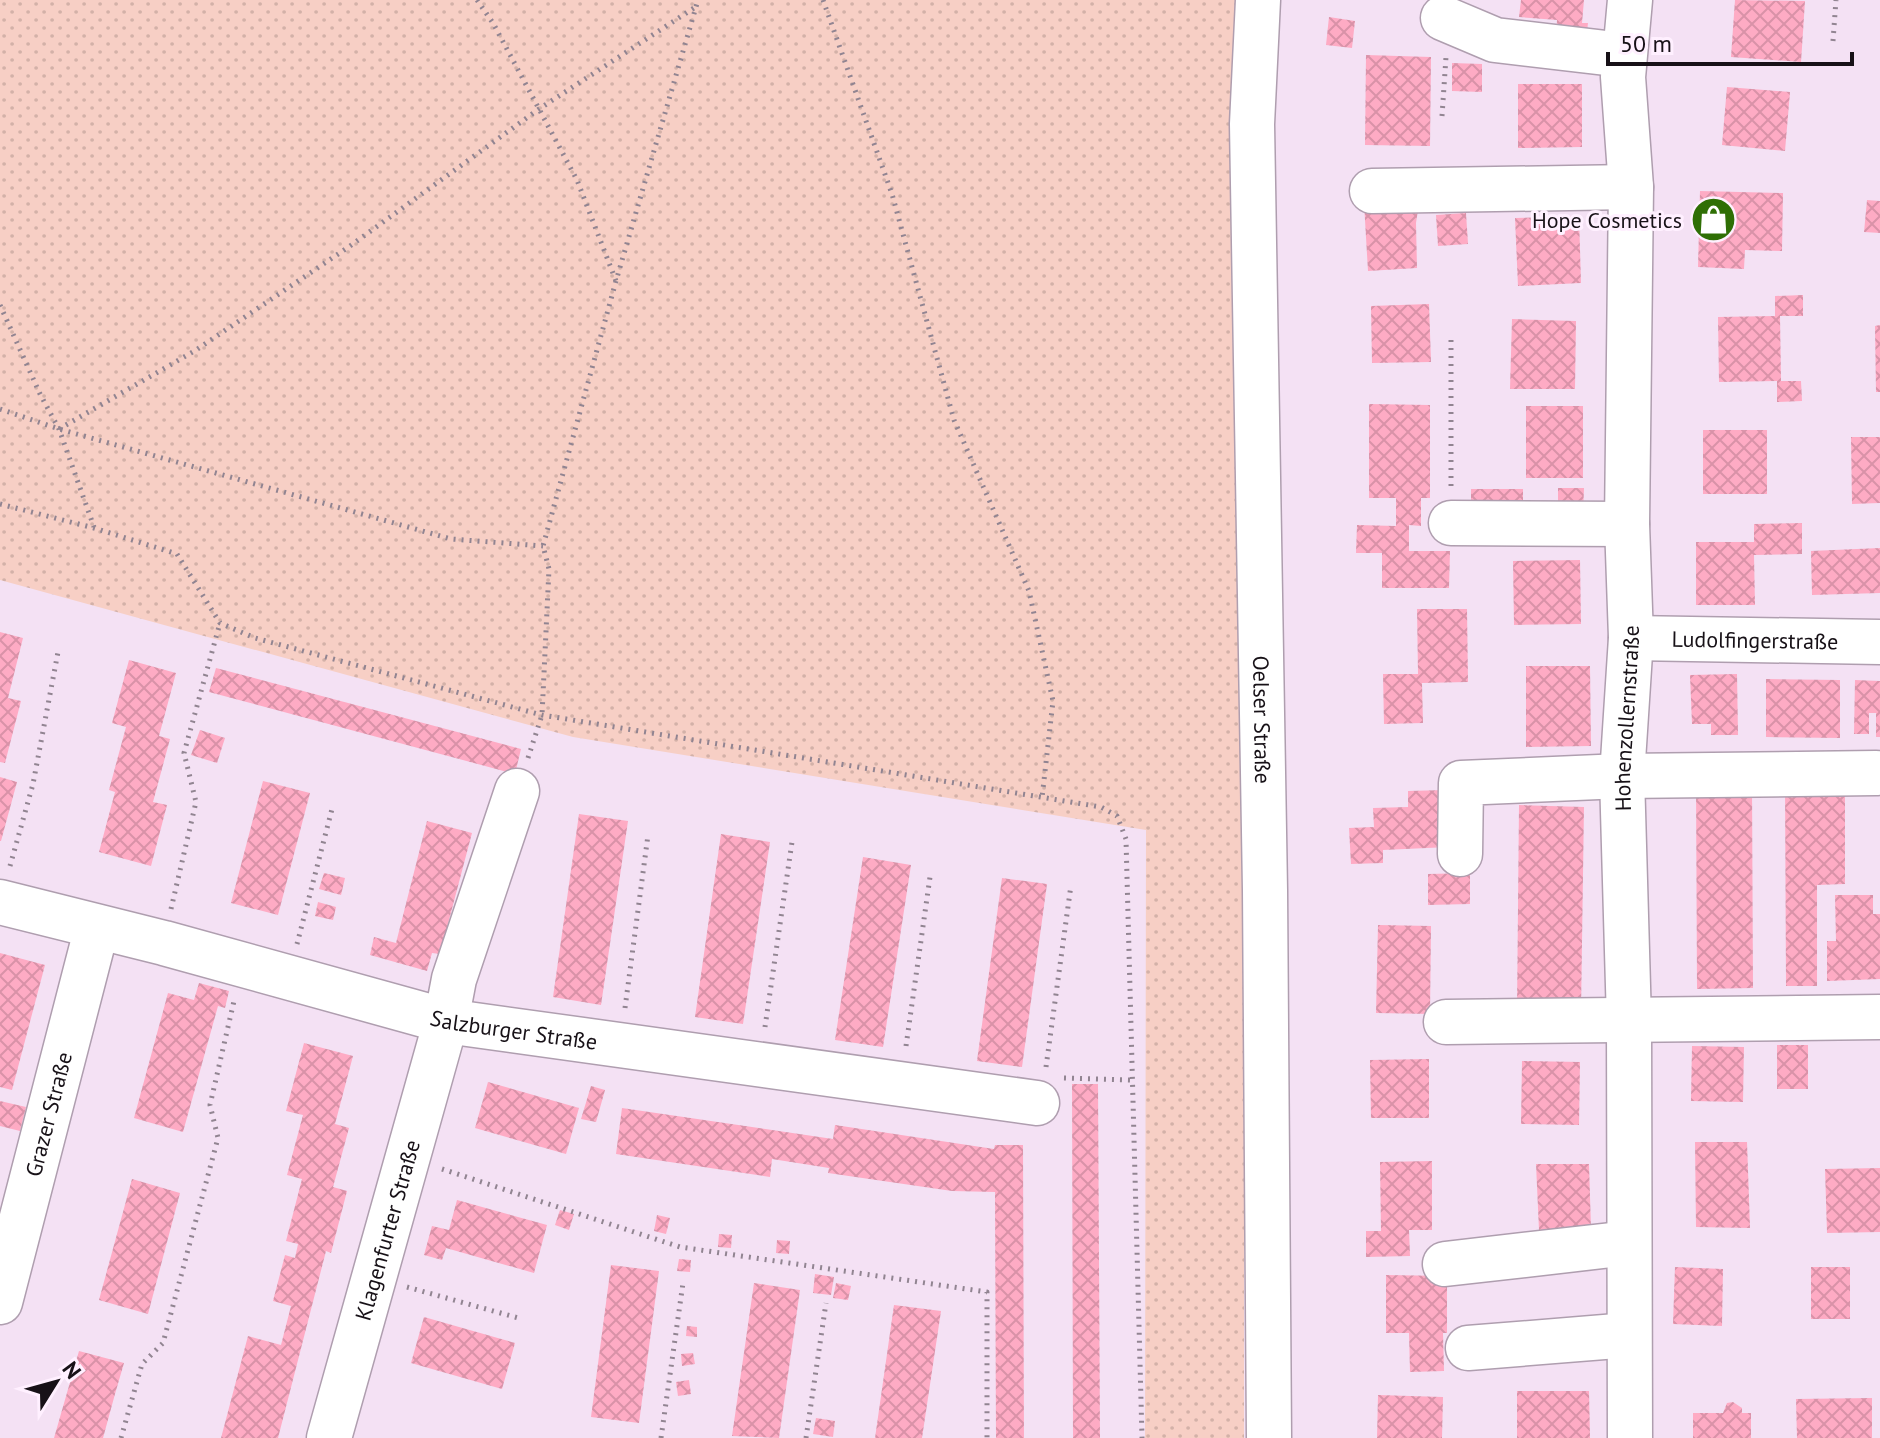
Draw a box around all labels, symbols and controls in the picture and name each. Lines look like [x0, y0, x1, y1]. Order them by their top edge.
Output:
scale bar [1608, 16, 1852, 66]
text: 50 m [1620, 28, 1672, 59]
shop icon: Hope Cosmetics [1689, 196, 1737, 244]
place label: Hope Cosmetics [1532, 206, 1682, 234]
street label: Hohenzollernstraße [1608, 625, 1645, 812]
street label: Ludolfingerstraße [1671, 625, 1839, 655]
street label: Oelser Straße [1247, 655, 1277, 784]
street label: Salzburger Straße [427, 1003, 599, 1056]
street label: Grazer Straße [19, 1049, 78, 1179]
street label: Klagenfurter Straße [349, 1137, 426, 1324]
north arrow [16, 1342, 96, 1422]
text: N [56, 1356, 88, 1384]

